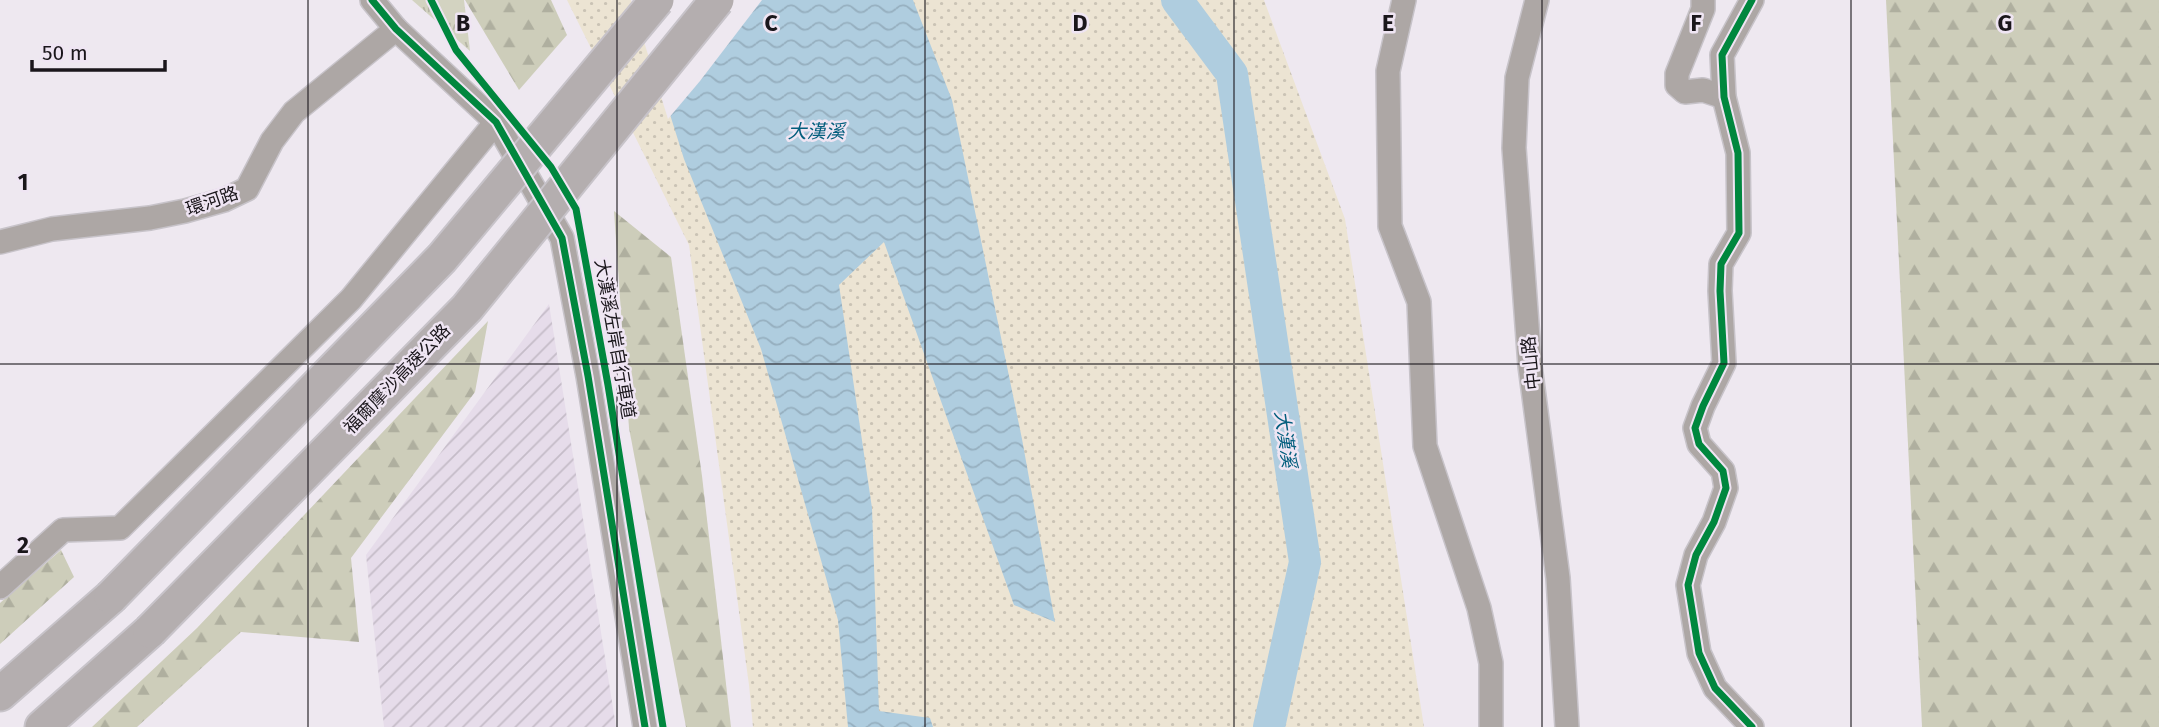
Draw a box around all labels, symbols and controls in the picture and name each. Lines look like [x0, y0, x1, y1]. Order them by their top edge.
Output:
text: B [456, 9, 470, 37]
text: C [764, 9, 778, 37]
text: D [1073, 9, 1088, 37]
text: E [1382, 9, 1394, 37]
text: F [1690, 9, 1702, 37]
text: G [1998, 9, 2012, 37]
scale bar [32, 28, 164, 72]
text: 50 m [42, 40, 88, 66]
water label: 大漢溪 [787, 120, 847, 143]
text: 1 [18, 168, 28, 196]
street label: 環河路 [183, 182, 241, 220]
street label: 大漢溪左岸自行車道 [590, 257, 640, 421]
street label: 福爾摩沙高速公路 [339, 320, 455, 438]
street label: 中山路 [1517, 335, 1545, 391]
water label: 大漢溪 [1270, 409, 1301, 472]
text: 2 [17, 531, 29, 559]

